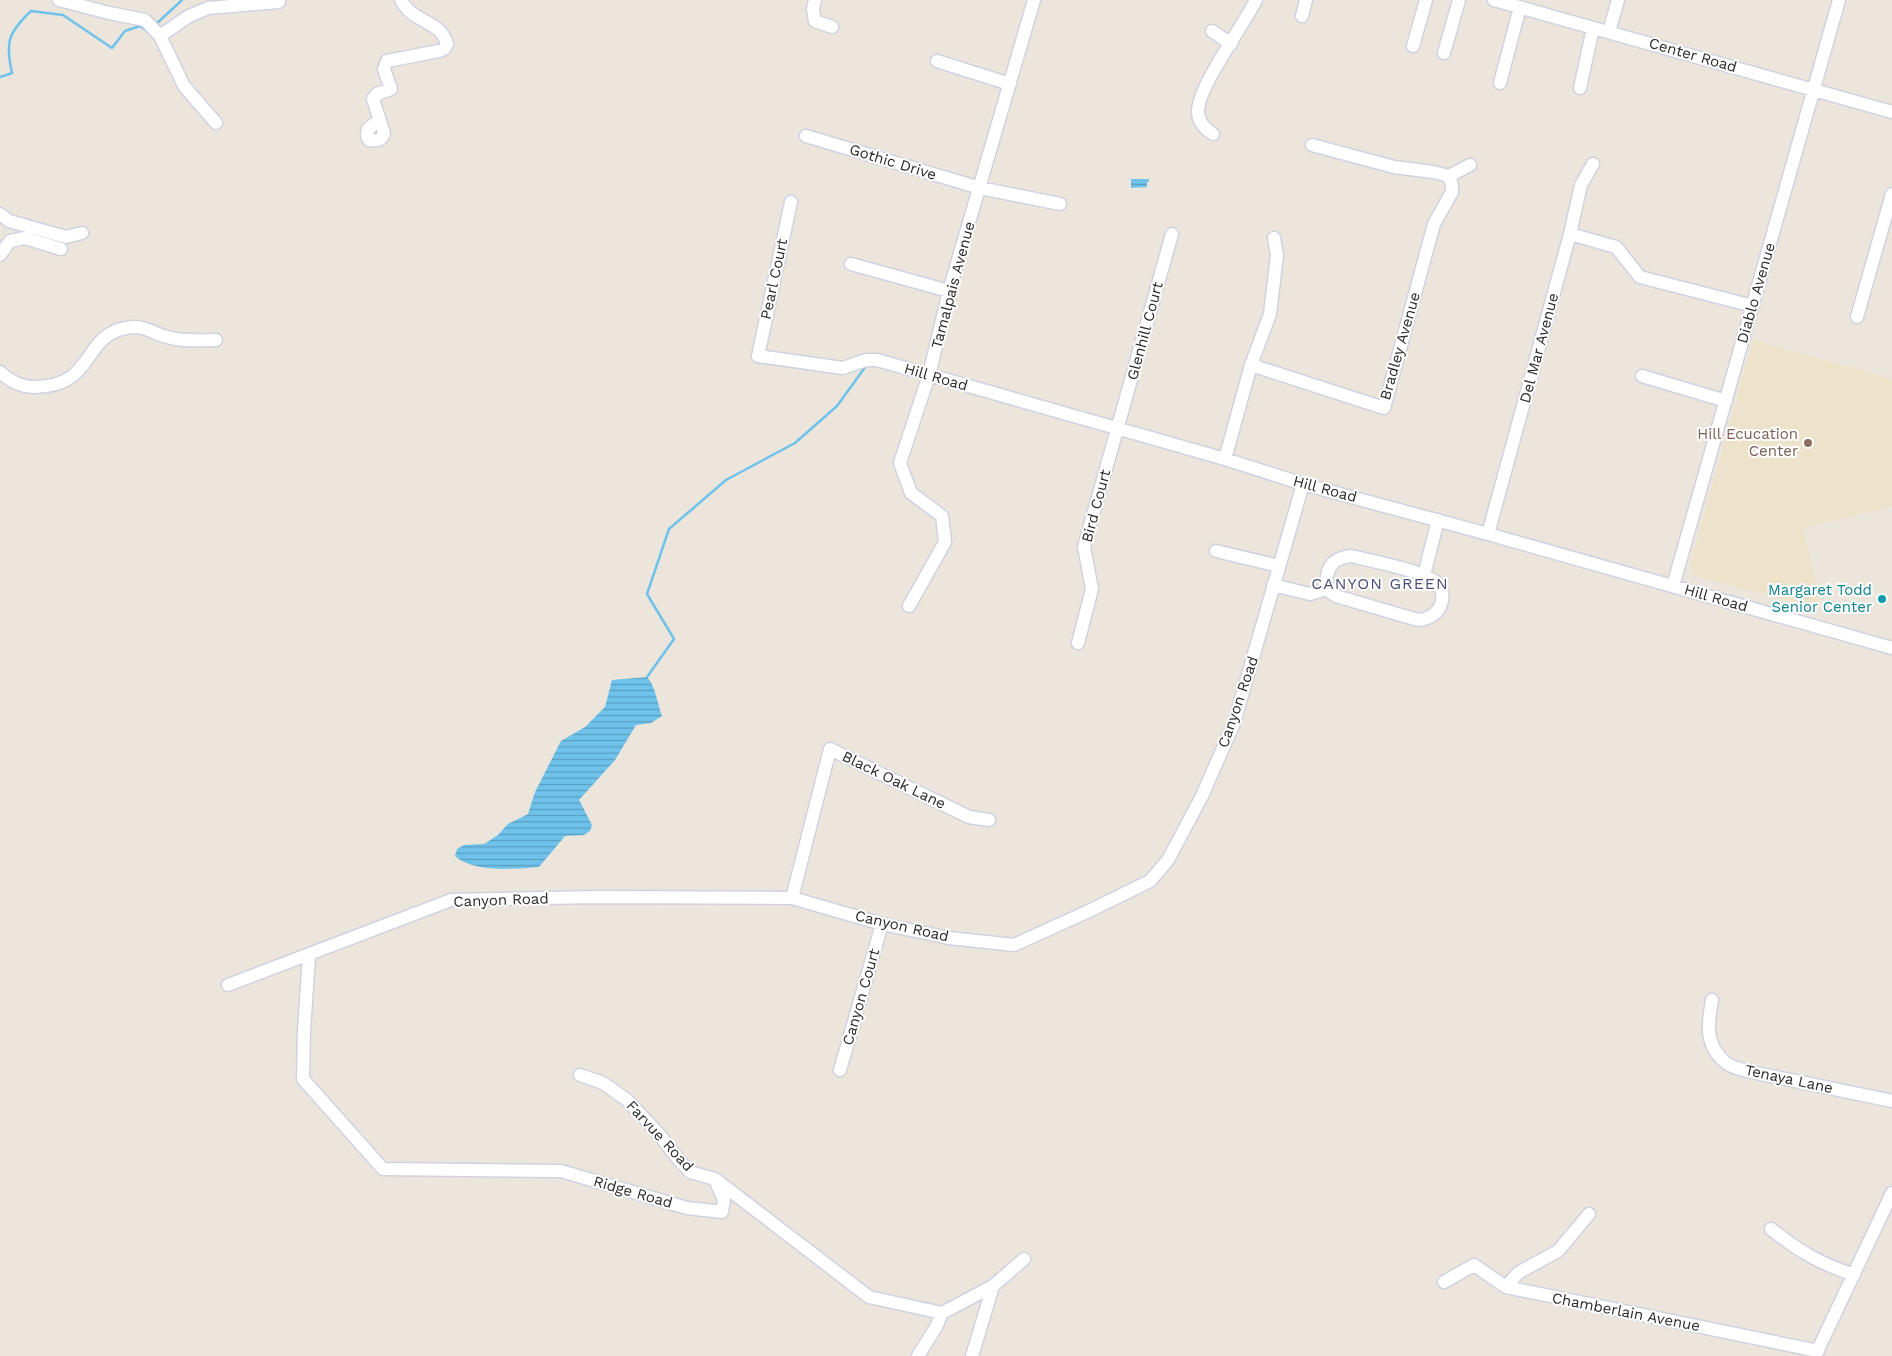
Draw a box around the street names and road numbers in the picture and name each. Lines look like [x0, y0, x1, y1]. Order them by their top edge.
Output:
street label: Center Road [1647, 34, 1739, 76]
street label: Gothic Drive [847, 140, 939, 184]
street label: Tamalpais Avenue [927, 220, 979, 350]
street label: Pearl Court [757, 236, 791, 321]
street label: Diablo Avenue [1733, 241, 1779, 345]
street label: Glenhill Court [1123, 279, 1167, 382]
street label: Bradley Avenue [1376, 290, 1424, 402]
street label: Del Mar Avenue [1516, 291, 1562, 405]
street label: Hill Road [902, 359, 970, 395]
street label: Bird Court [1078, 467, 1115, 544]
street label: Hill Road [1291, 472, 1359, 506]
street label: Hill Road [1682, 580, 1750, 616]
street label: Canyon Road [1214, 654, 1262, 750]
street label: Black Oak Lane [839, 747, 949, 813]
street label: Canyon Road [453, 889, 549, 911]
street label: Canyon Road [853, 906, 951, 946]
street label: Canyon Court [839, 946, 884, 1047]
street label: Tenaya Lane [1743, 1061, 1835, 1097]
street label: Farvue Road [623, 1097, 697, 1175]
street label: Ridge Road [591, 1172, 675, 1212]
street label: Chamberlain Avenue [1550, 1289, 1702, 1335]

